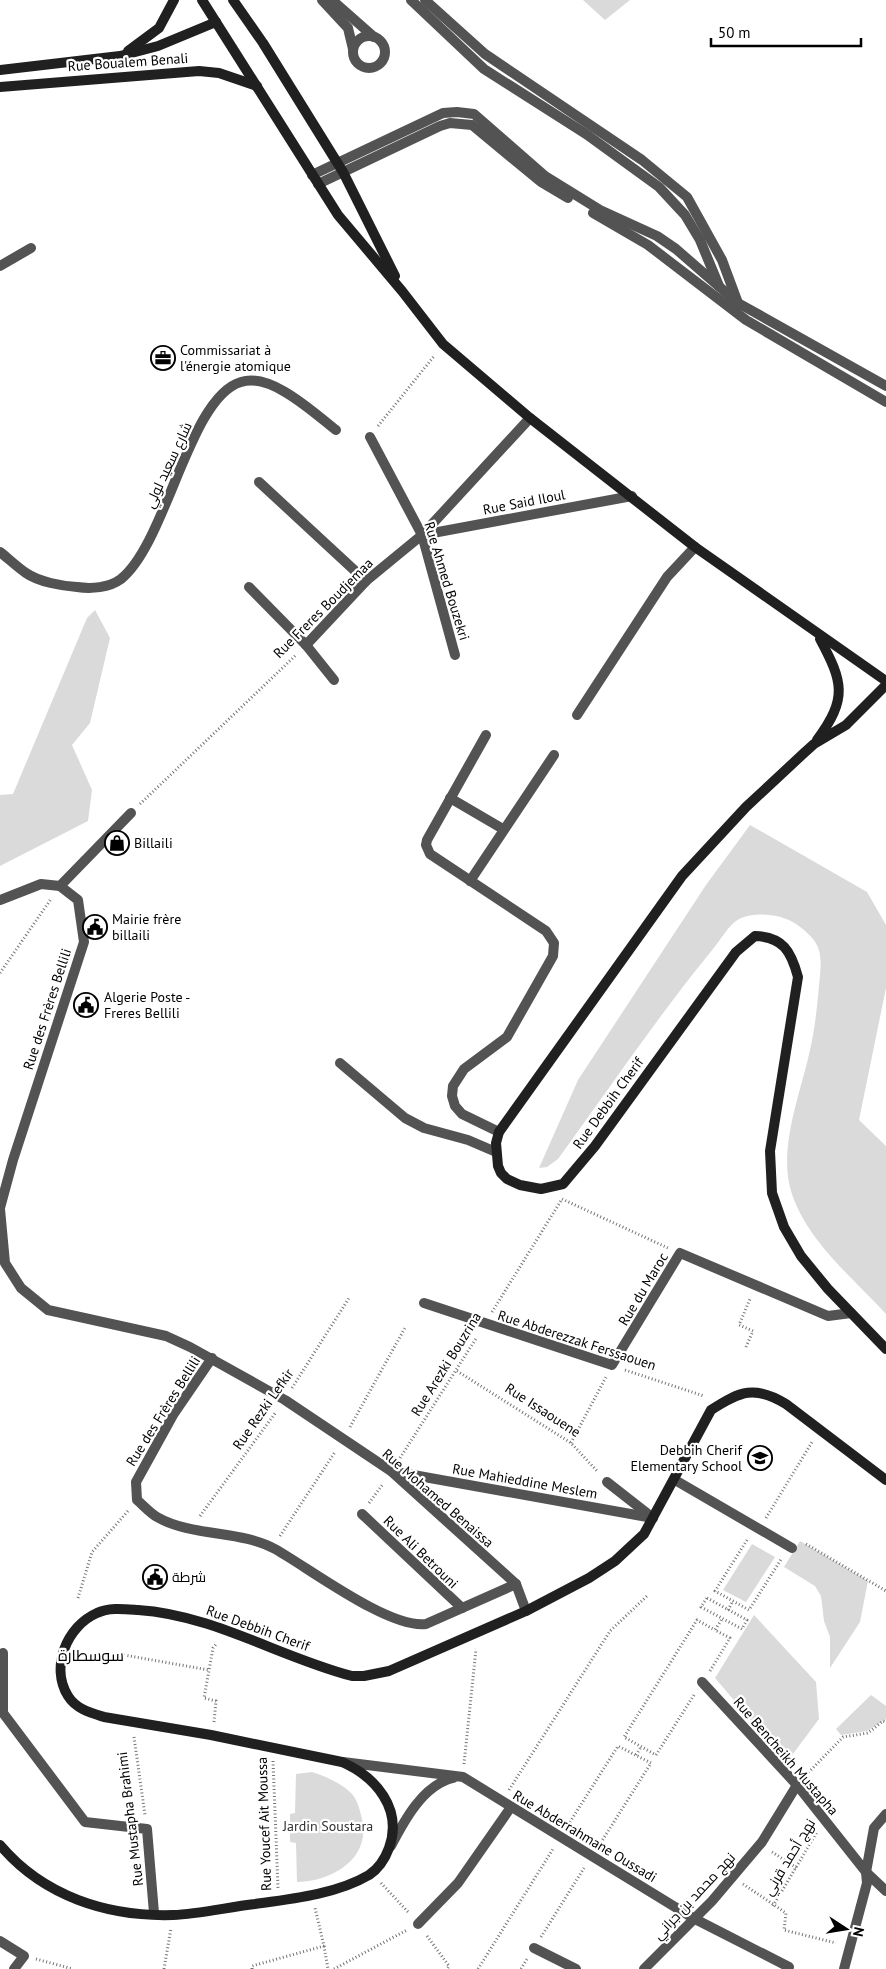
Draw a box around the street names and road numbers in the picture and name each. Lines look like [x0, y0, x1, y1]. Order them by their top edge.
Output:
street label: Rue Boualem Benali [67, 49, 189, 75]
street label: شارع سعيد لولي [140, 419, 199, 512]
street label: Rue Said Iloul [481, 485, 567, 519]
street label: Rue Ahmed Bouzekri [420, 519, 474, 643]
street label: Rue Freres Boudjemaa [269, 554, 377, 662]
street label: Rue des Frères Bellili [19, 946, 75, 1072]
street label: Rue Debbih Cherif [569, 1053, 648, 1152]
street label: Rue du Maroc [614, 1249, 672, 1329]
street label: Rue Abderezzak Ferssaouen [496, 1306, 658, 1374]
street label: Rue Arezki Bouzrina [407, 1309, 485, 1419]
street label: Rue des Frères Bellili [122, 1353, 204, 1469]
street label: Rue Rezki Lefkir [228, 1365, 298, 1453]
street label: Rue Issaouene [502, 1379, 584, 1441]
street label: Rue Mohamed Benaissa [379, 1445, 497, 1551]
street label: Rue Mahieddine Meslem [451, 1459, 599, 1503]
street label: Rue Ali Betrouni [380, 1512, 462, 1592]
street label: Rue Debbih Cherif [204, 1601, 313, 1655]
street label: Rue Bencheikh Mustapha [730, 1693, 842, 1819]
street label: Rue Mustapha Brahimi [113, 1751, 147, 1887]
street label: Rue Youcef Ait Moussa [253, 1757, 275, 1891]
street label: Rue Abderrahmane Oussadi [510, 1786, 660, 1886]
street label: نهج أحمد قرني [759, 1815, 822, 1900]
street label: نهج محمد بن جراني [649, 1849, 741, 1945]

